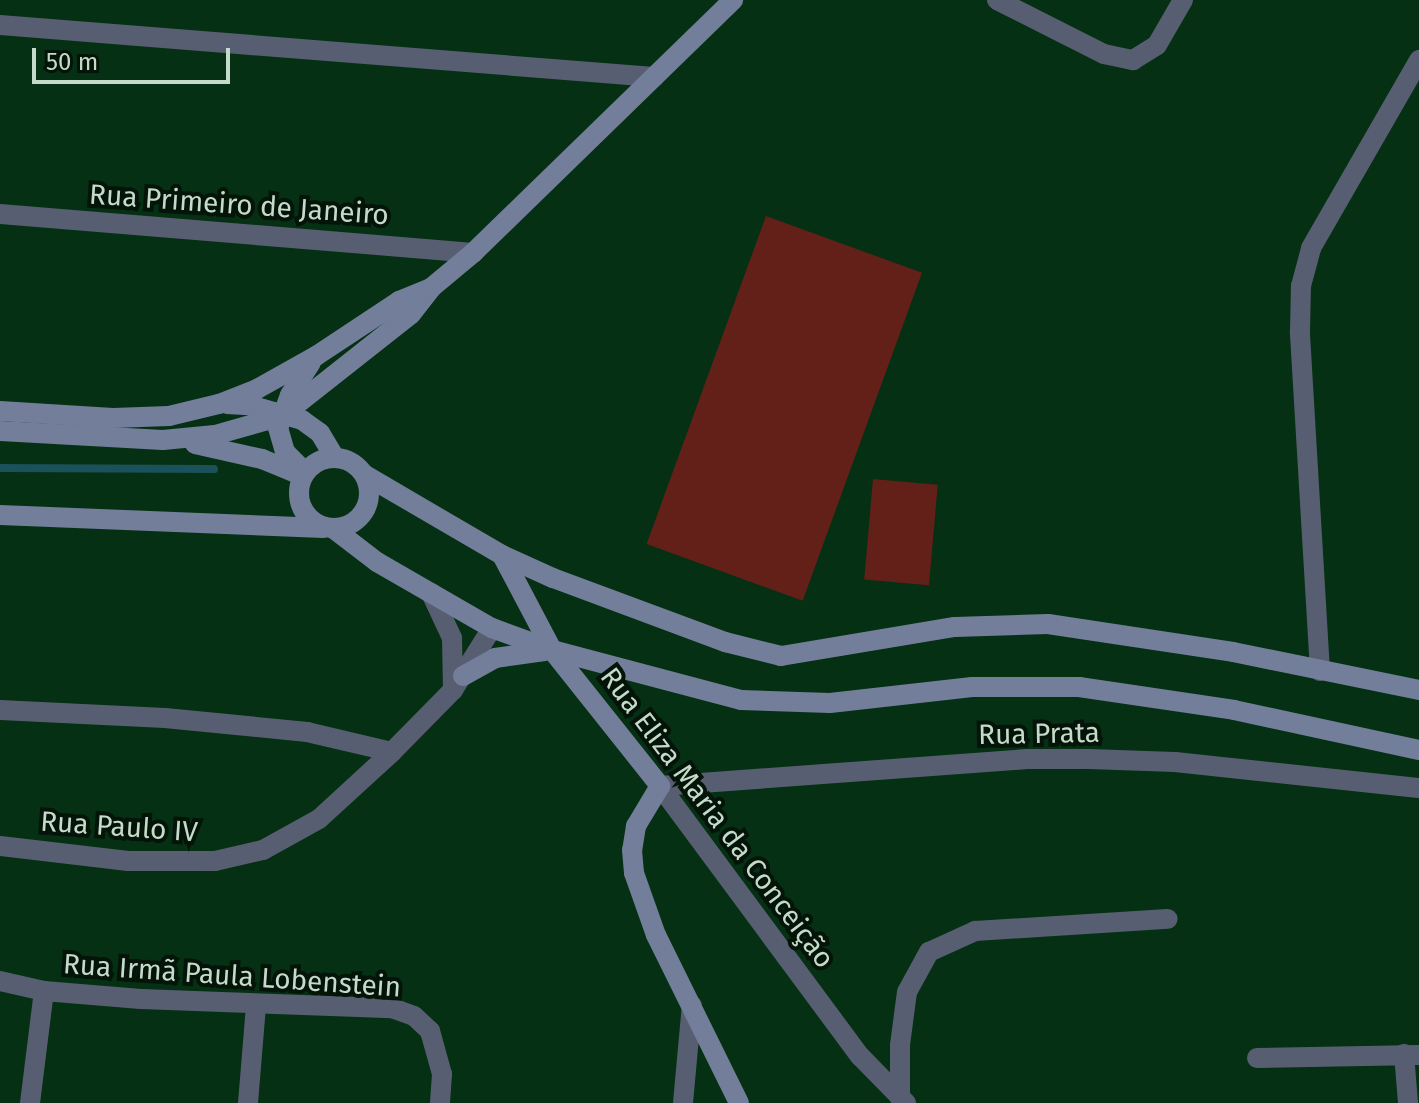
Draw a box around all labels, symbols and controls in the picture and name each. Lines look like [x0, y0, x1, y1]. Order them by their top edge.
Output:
scale bar [36, 32, 234, 82]
text: 50 m [46, 48, 98, 76]
street label: Rua Primeiro de Janeiro [88, 178, 390, 232]
street label: Rua Eliza Maria da Conceição [593, 661, 841, 975]
street label: Rua Prata [978, 716, 1100, 752]
street label: Rua Paulo IV [39, 805, 199, 849]
street label: Rua Irmã Paula Lobenstein [62, 947, 402, 1005]

